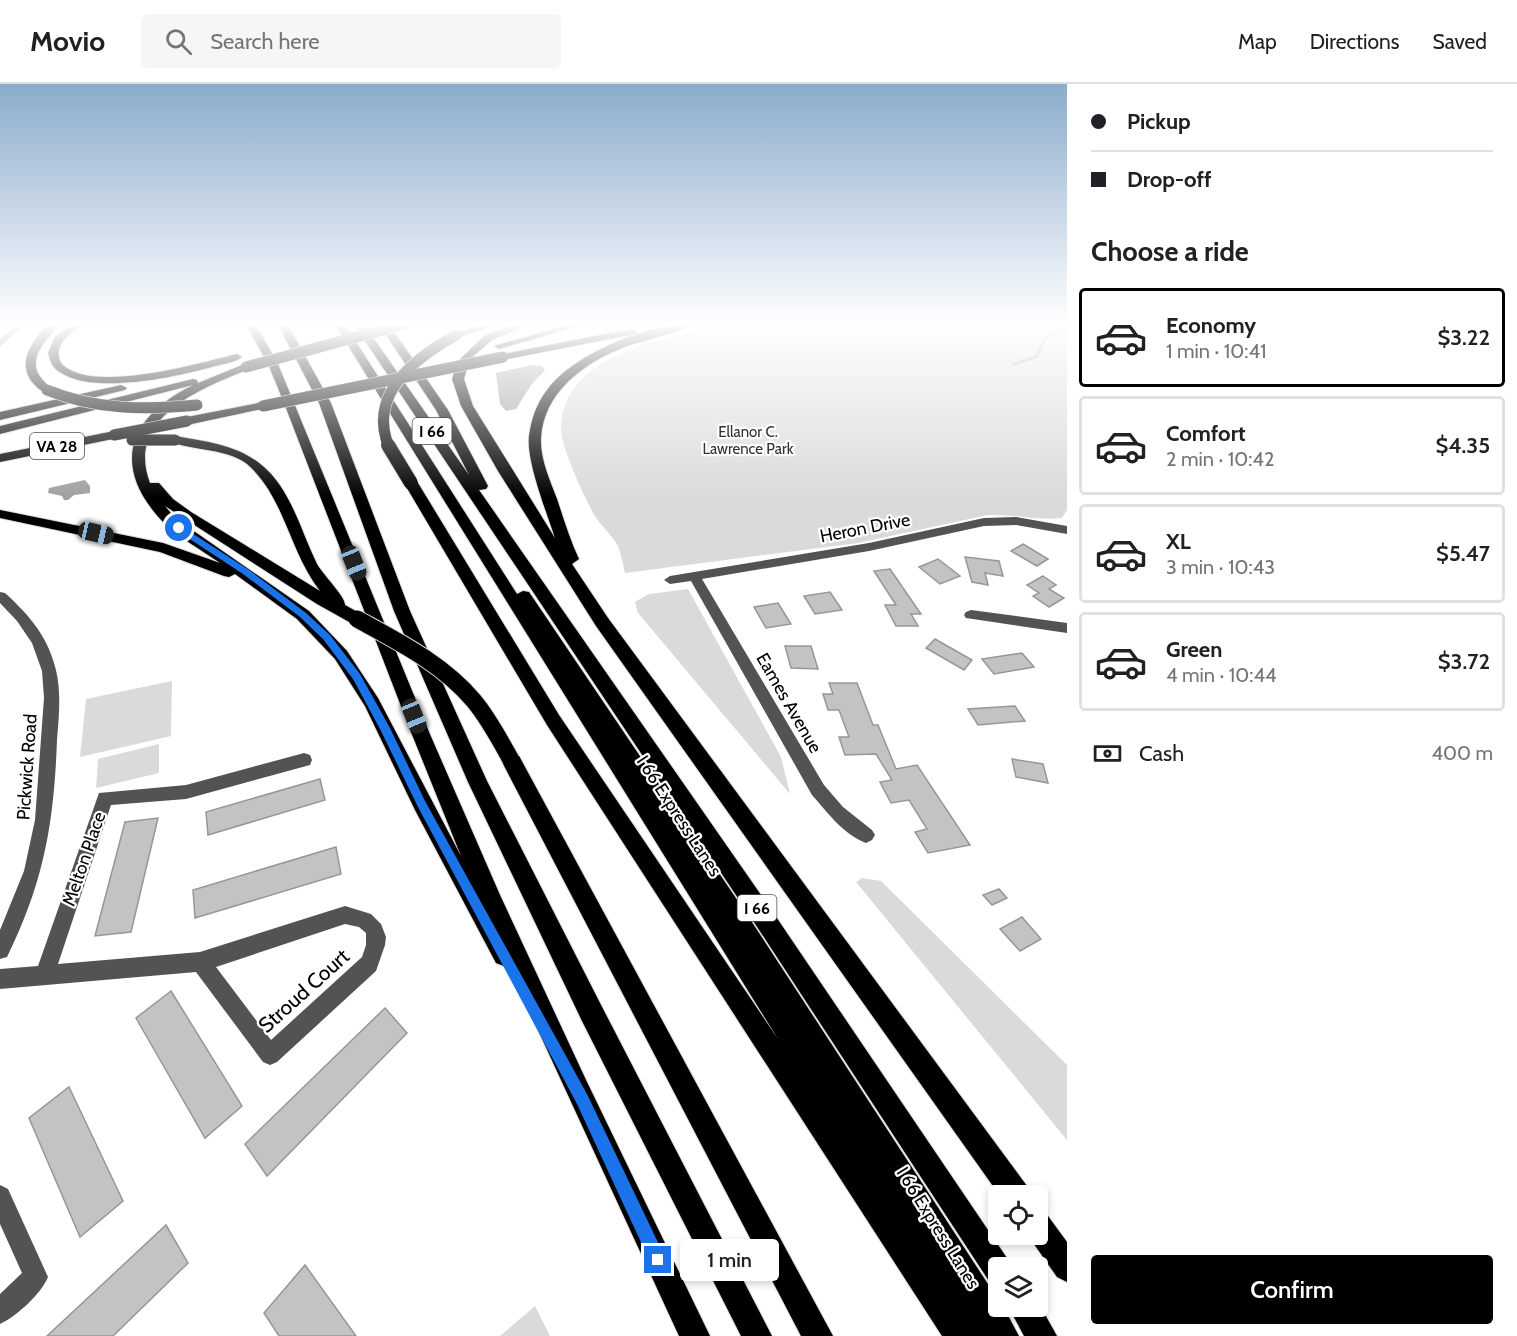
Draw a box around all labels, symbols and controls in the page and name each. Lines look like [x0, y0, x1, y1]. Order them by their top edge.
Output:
search box [141, 14, 561, 68]
text: Movio [30, 24, 105, 58]
icon: search [162, 25, 195, 58]
text: Search here [210, 28, 320, 55]
text: Map [1238, 29, 1277, 54]
text: Directions [1310, 29, 1399, 54]
text: Saved [1432, 29, 1487, 54]
text: Pickup [1127, 108, 1191, 135]
text: Drop-off [1127, 166, 1211, 193]
text: Choose a ride [1091, 235, 1249, 268]
icon: car [1094, 311, 1148, 365]
text: Economy [1166, 312, 1256, 339]
text: $3.22 [1437, 324, 1490, 351]
text: 1 min · 10:41 [1166, 339, 1266, 363]
road number: I 66 [412, 418, 452, 444]
icon: car [1094, 419, 1148, 473]
text: Comfort [1166, 420, 1245, 447]
park label: Ellanor C. Lawrence Park [703, 423, 794, 458]
text: $4.35 [1436, 432, 1490, 459]
road number: VA 28 [30, 433, 84, 459]
text: 2 min · 10:42 [1166, 447, 1274, 471]
street label: Heron Drive [818, 508, 912, 548]
route start [165, 514, 192, 541]
car [76, 520, 116, 546]
icon: car [1094, 527, 1148, 581]
text: XL [1166, 528, 1191, 555]
text: $5.47 [1436, 540, 1490, 567]
car [339, 543, 369, 583]
text: 3 min · 10:43 [1166, 555, 1275, 579]
icon: car [1094, 635, 1148, 689]
text: Green [1166, 636, 1222, 663]
text: $3.72 [1438, 648, 1490, 675]
street label: Eames Avenue [751, 649, 827, 757]
text: 4 min · 10:44 [1166, 663, 1277, 687]
car [399, 696, 429, 736]
street label: Pickwick Road [12, 713, 42, 821]
icon: cash [1091, 737, 1124, 770]
text: Cash [1139, 740, 1184, 767]
text: 400 m [1431, 741, 1493, 765]
street label: I 66 Express Lanes [632, 751, 726, 881]
street label: Melton Place [58, 809, 110, 909]
road number: I 66 [738, 895, 777, 921]
street label: Stroud Court [253, 943, 354, 1038]
street label: I 66 Express Lanes [892, 1163, 984, 1293]
map controls [988, 1185, 1048, 1317]
button: locate [988, 1185, 1048, 1245]
callout: 1 min [679, 1239, 778, 1281]
route end [644, 1246, 671, 1273]
text: 1 min [707, 1248, 752, 1272]
button: Confirm [1091, 1255, 1493, 1324]
button: layers [988, 1257, 1048, 1317]

